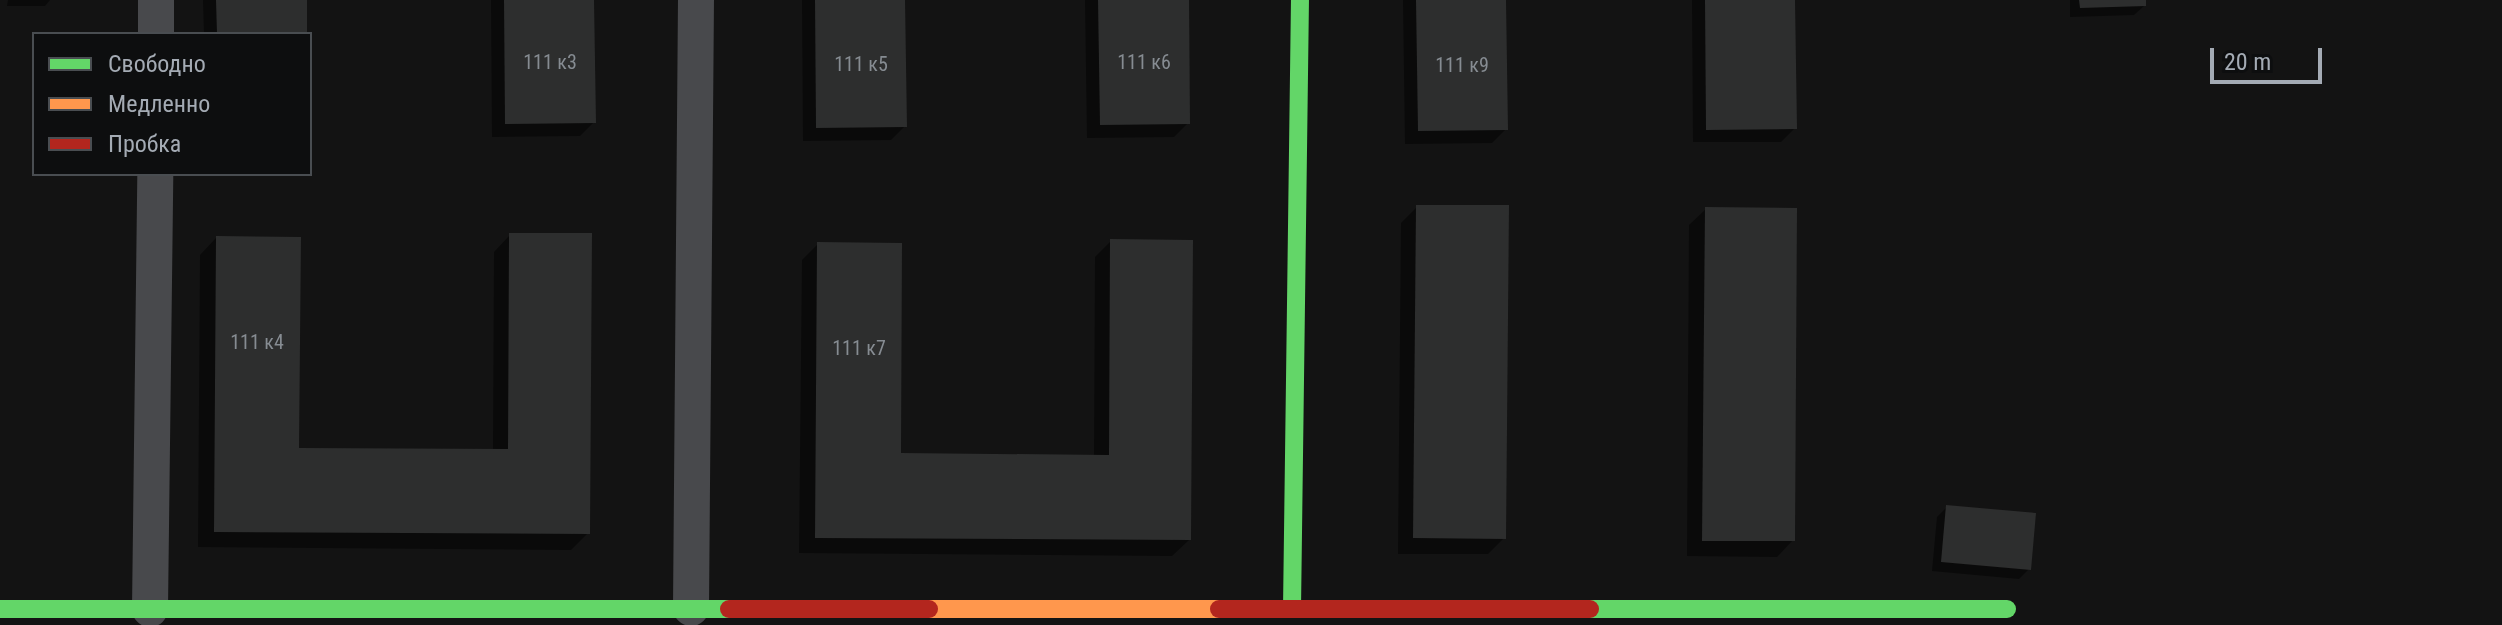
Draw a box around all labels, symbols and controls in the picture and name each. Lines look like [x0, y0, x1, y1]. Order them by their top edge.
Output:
legend [32, 32, 312, 176]
scale bar [2214, 32, 2326, 82]
text: 20 m [2224, 48, 2271, 76]
text: Свободно [108, 50, 206, 78]
house number: 111 к3 [523, 50, 577, 74]
house number: 111 к6 [1117, 50, 1171, 74]
house number: 111 к5 [834, 52, 888, 76]
house number: 111 к9 [1435, 53, 1489, 77]
text: Медленно [108, 90, 210, 118]
text: Пробка [108, 130, 181, 158]
house number: 111 к4 [230, 330, 284, 354]
house number: 111 к7 [832, 336, 886, 360]

